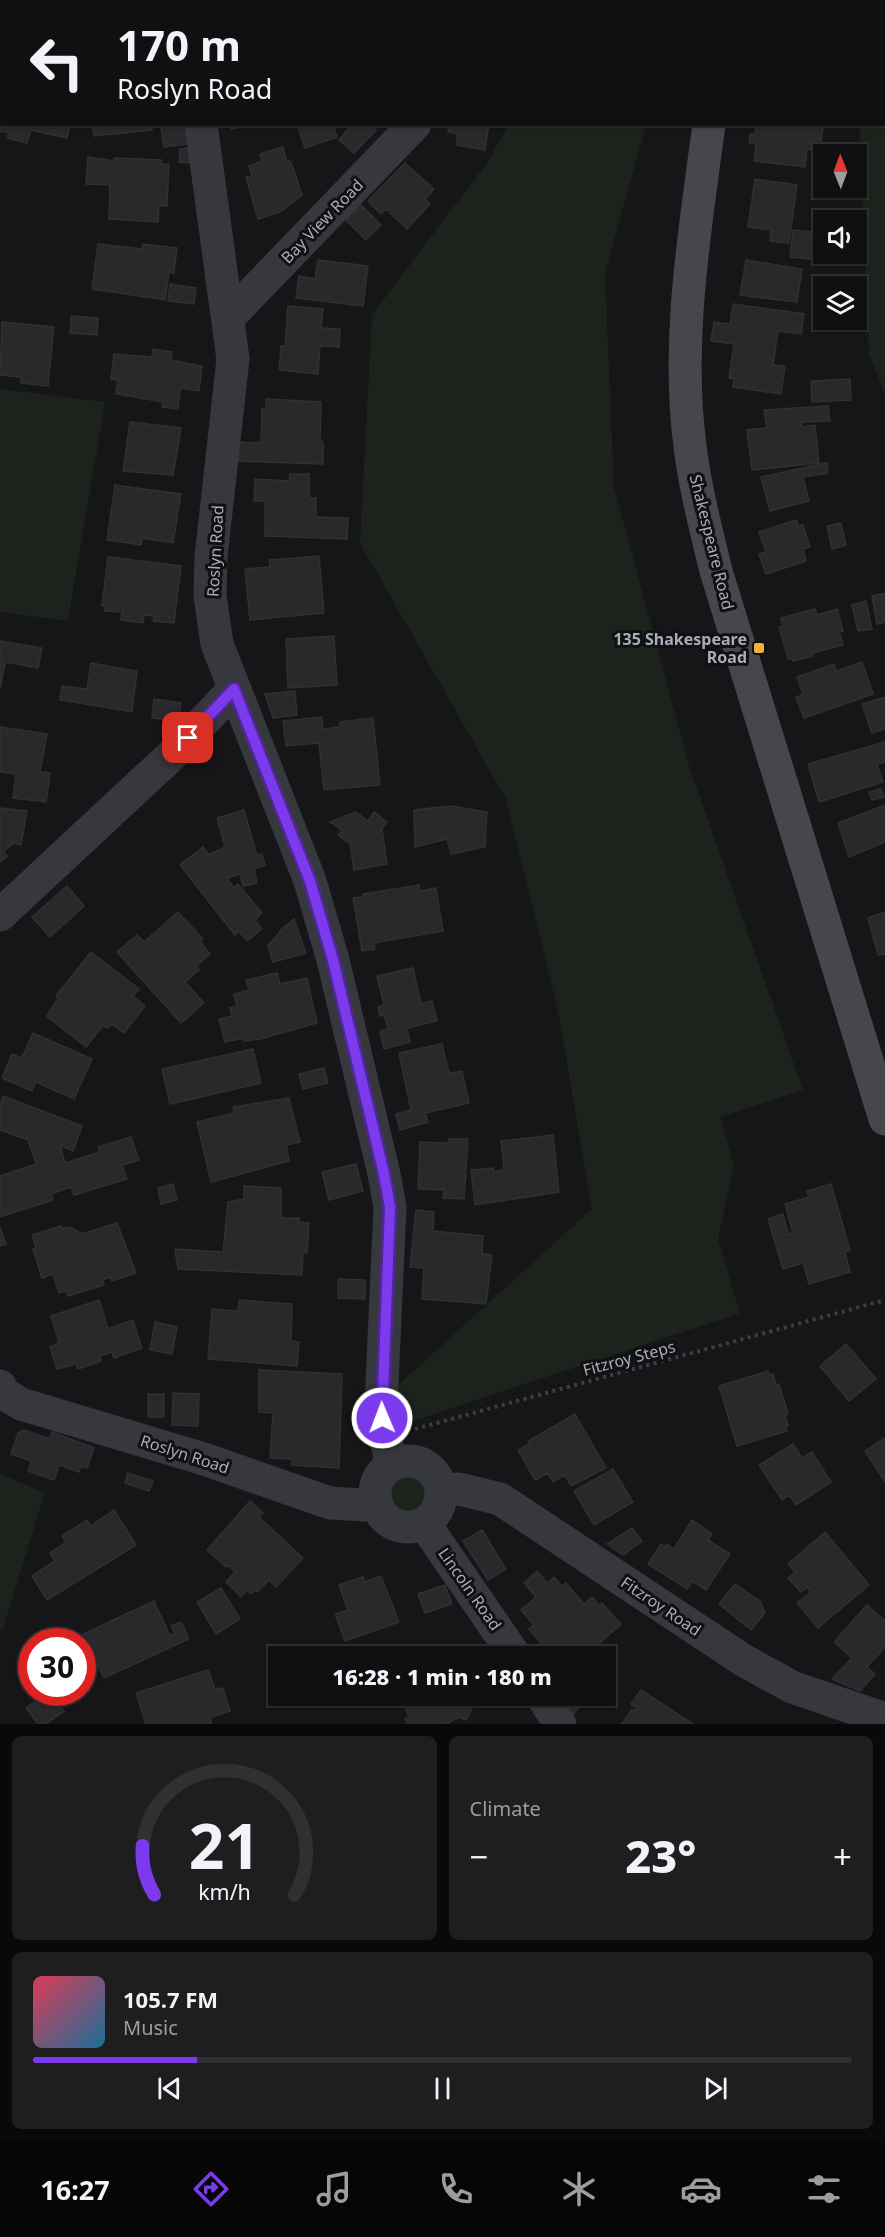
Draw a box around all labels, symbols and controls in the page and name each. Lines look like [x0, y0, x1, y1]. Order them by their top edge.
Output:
text: 170 m [117, 16, 241, 73]
icon: left [18, 24, 96, 102]
text: Roslyn Road [117, 70, 272, 107]
north arrow [813, 144, 867, 198]
map controls [813, 144, 867, 330]
street label: Bay View Road [276, 174, 368, 268]
button: sound [813, 210, 867, 264]
button: layers [813, 276, 867, 330]
street label: Shakespeare Road [685, 472, 739, 612]
street label: Roslyn Road [202, 504, 228, 598]
place label: 135 Shakespeare Road [613, 628, 747, 668]
marker: 135 Shakespeare Road [752, 641, 766, 655]
pin [162, 712, 213, 763]
icon: arrive [171, 721, 204, 754]
street label: Fitzroy Steps [580, 1335, 678, 1381]
position arrow [350, 1386, 414, 1450]
street label: Roslyn Road [138, 1429, 232, 1479]
street label: Lincoln Road [433, 1543, 507, 1635]
street label: Fitzroy Road [617, 1571, 705, 1641]
speed limit sign: 30 [18, 1628, 96, 1706]
text: 16:28 · 1 min · 180 m [332, 1661, 552, 1691]
text: Climate [470, 1795, 541, 1822]
text: 21 [189, 1802, 260, 1887]
text: 23° [625, 1825, 696, 1886]
text: − [470, 1834, 488, 1879]
text: + [833, 1834, 852, 1879]
text: km/h [198, 1877, 251, 1906]
text: 105.7 FM [123, 1984, 218, 2014]
text: Music [123, 2014, 178, 2041]
icon: previous [153, 2072, 186, 2105]
icon: pause [426, 2072, 459, 2105]
icon: next [699, 2072, 732, 2105]
icon: directions [190, 2168, 232, 2210]
icon: music [313, 2168, 355, 2210]
icon: phone [435, 2168, 477, 2210]
icon: climate [558, 2168, 600, 2210]
icon: car [680, 2168, 722, 2210]
icon: filters [803, 2168, 845, 2210]
text: 16:27 [40, 2171, 110, 2208]

